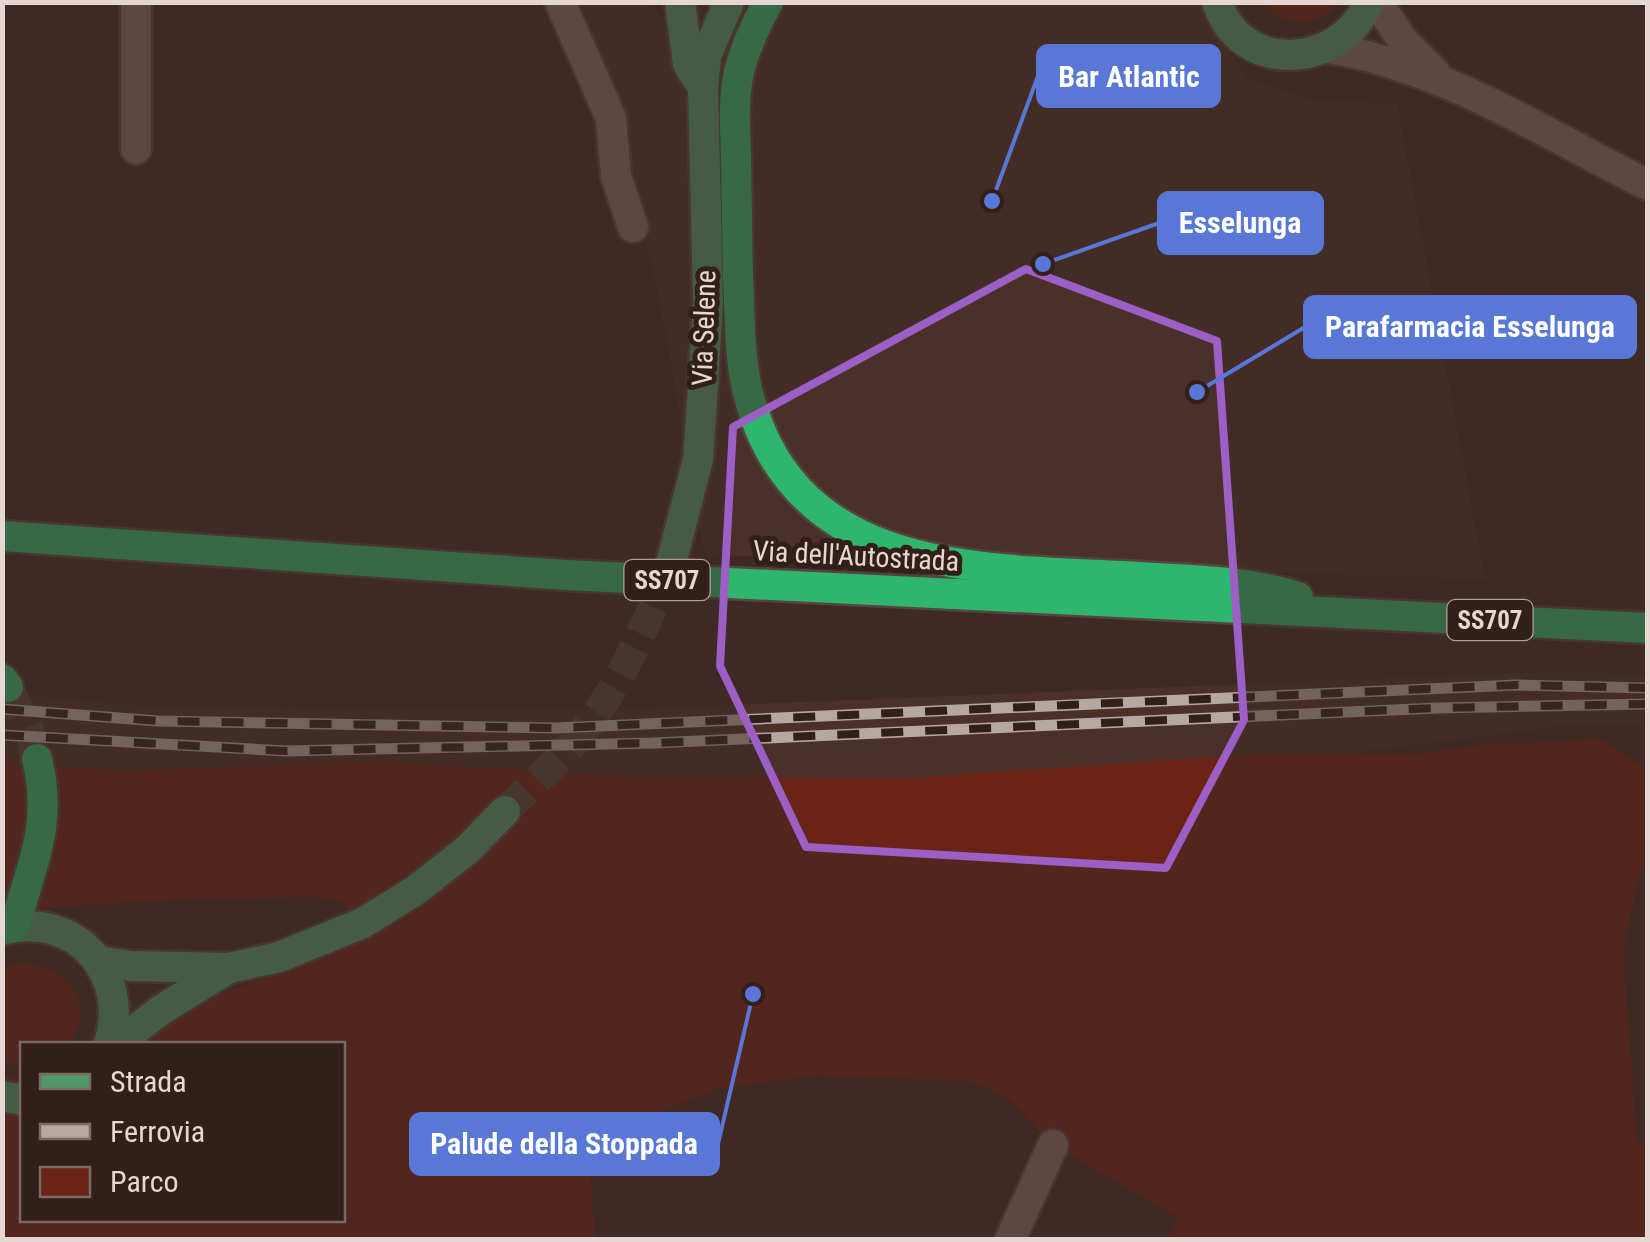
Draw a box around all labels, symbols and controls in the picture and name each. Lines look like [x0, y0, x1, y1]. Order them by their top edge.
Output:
callout: Bar Atlantic [1038, 46, 1219, 106]
text: Bar Atlantic [1058, 59, 1200, 94]
callout: Esselunga [1159, 193, 1322, 253]
text: Esselunga [1179, 205, 1301, 240]
street label: Via Selene [685, 270, 723, 386]
callout: Parafarmacia Esselunga [1305, 297, 1635, 357]
text: Parafarmacia Esselunga [1325, 309, 1615, 344]
street label: Via dell'Autostrada [752, 534, 960, 578]
road number: SS707 [624, 560, 710, 600]
road number: SS707 [1448, 600, 1532, 640]
legend [20, 1042, 345, 1222]
text: Strada [110, 1064, 187, 1099]
text: Ferrovia [110, 1114, 205, 1149]
callout: Palude della Stoppada [411, 1114, 718, 1174]
text: Palude della Stoppada [430, 1126, 698, 1161]
text: Parco [110, 1164, 179, 1199]

